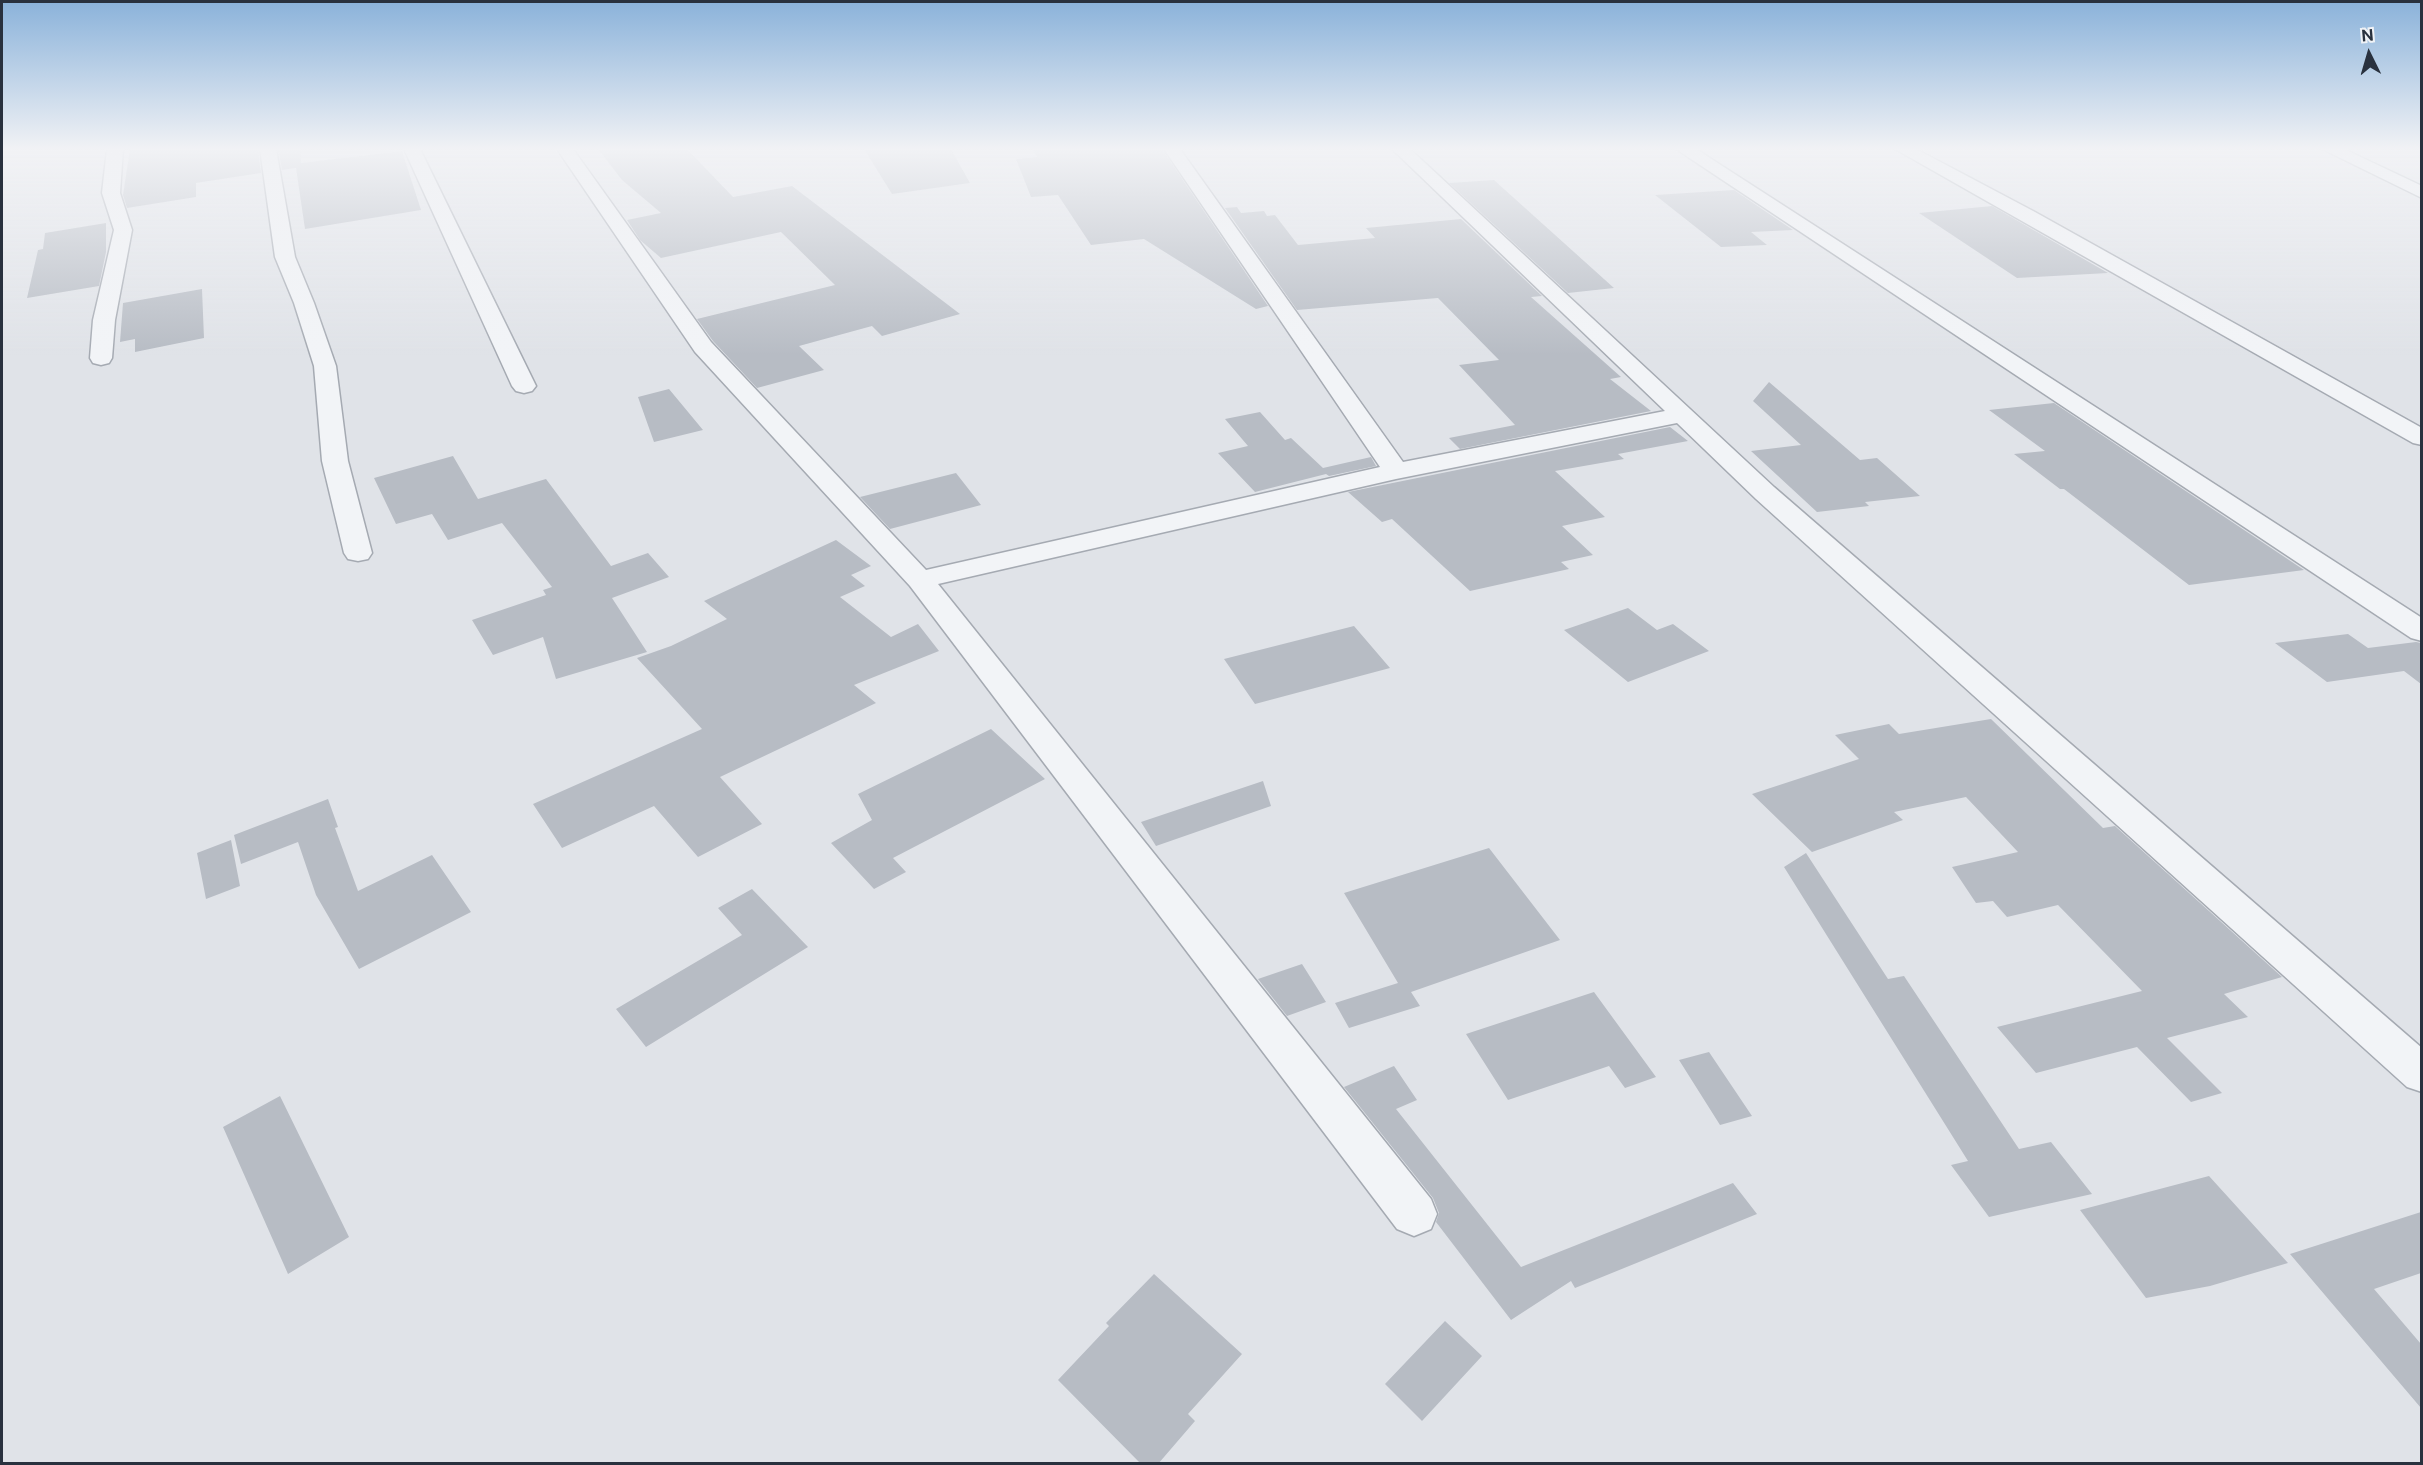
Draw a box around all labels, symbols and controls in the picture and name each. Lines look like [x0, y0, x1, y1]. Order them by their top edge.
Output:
north arrow [2339, 24, 2399, 84]
text: N [2360, 26, 2374, 46]

